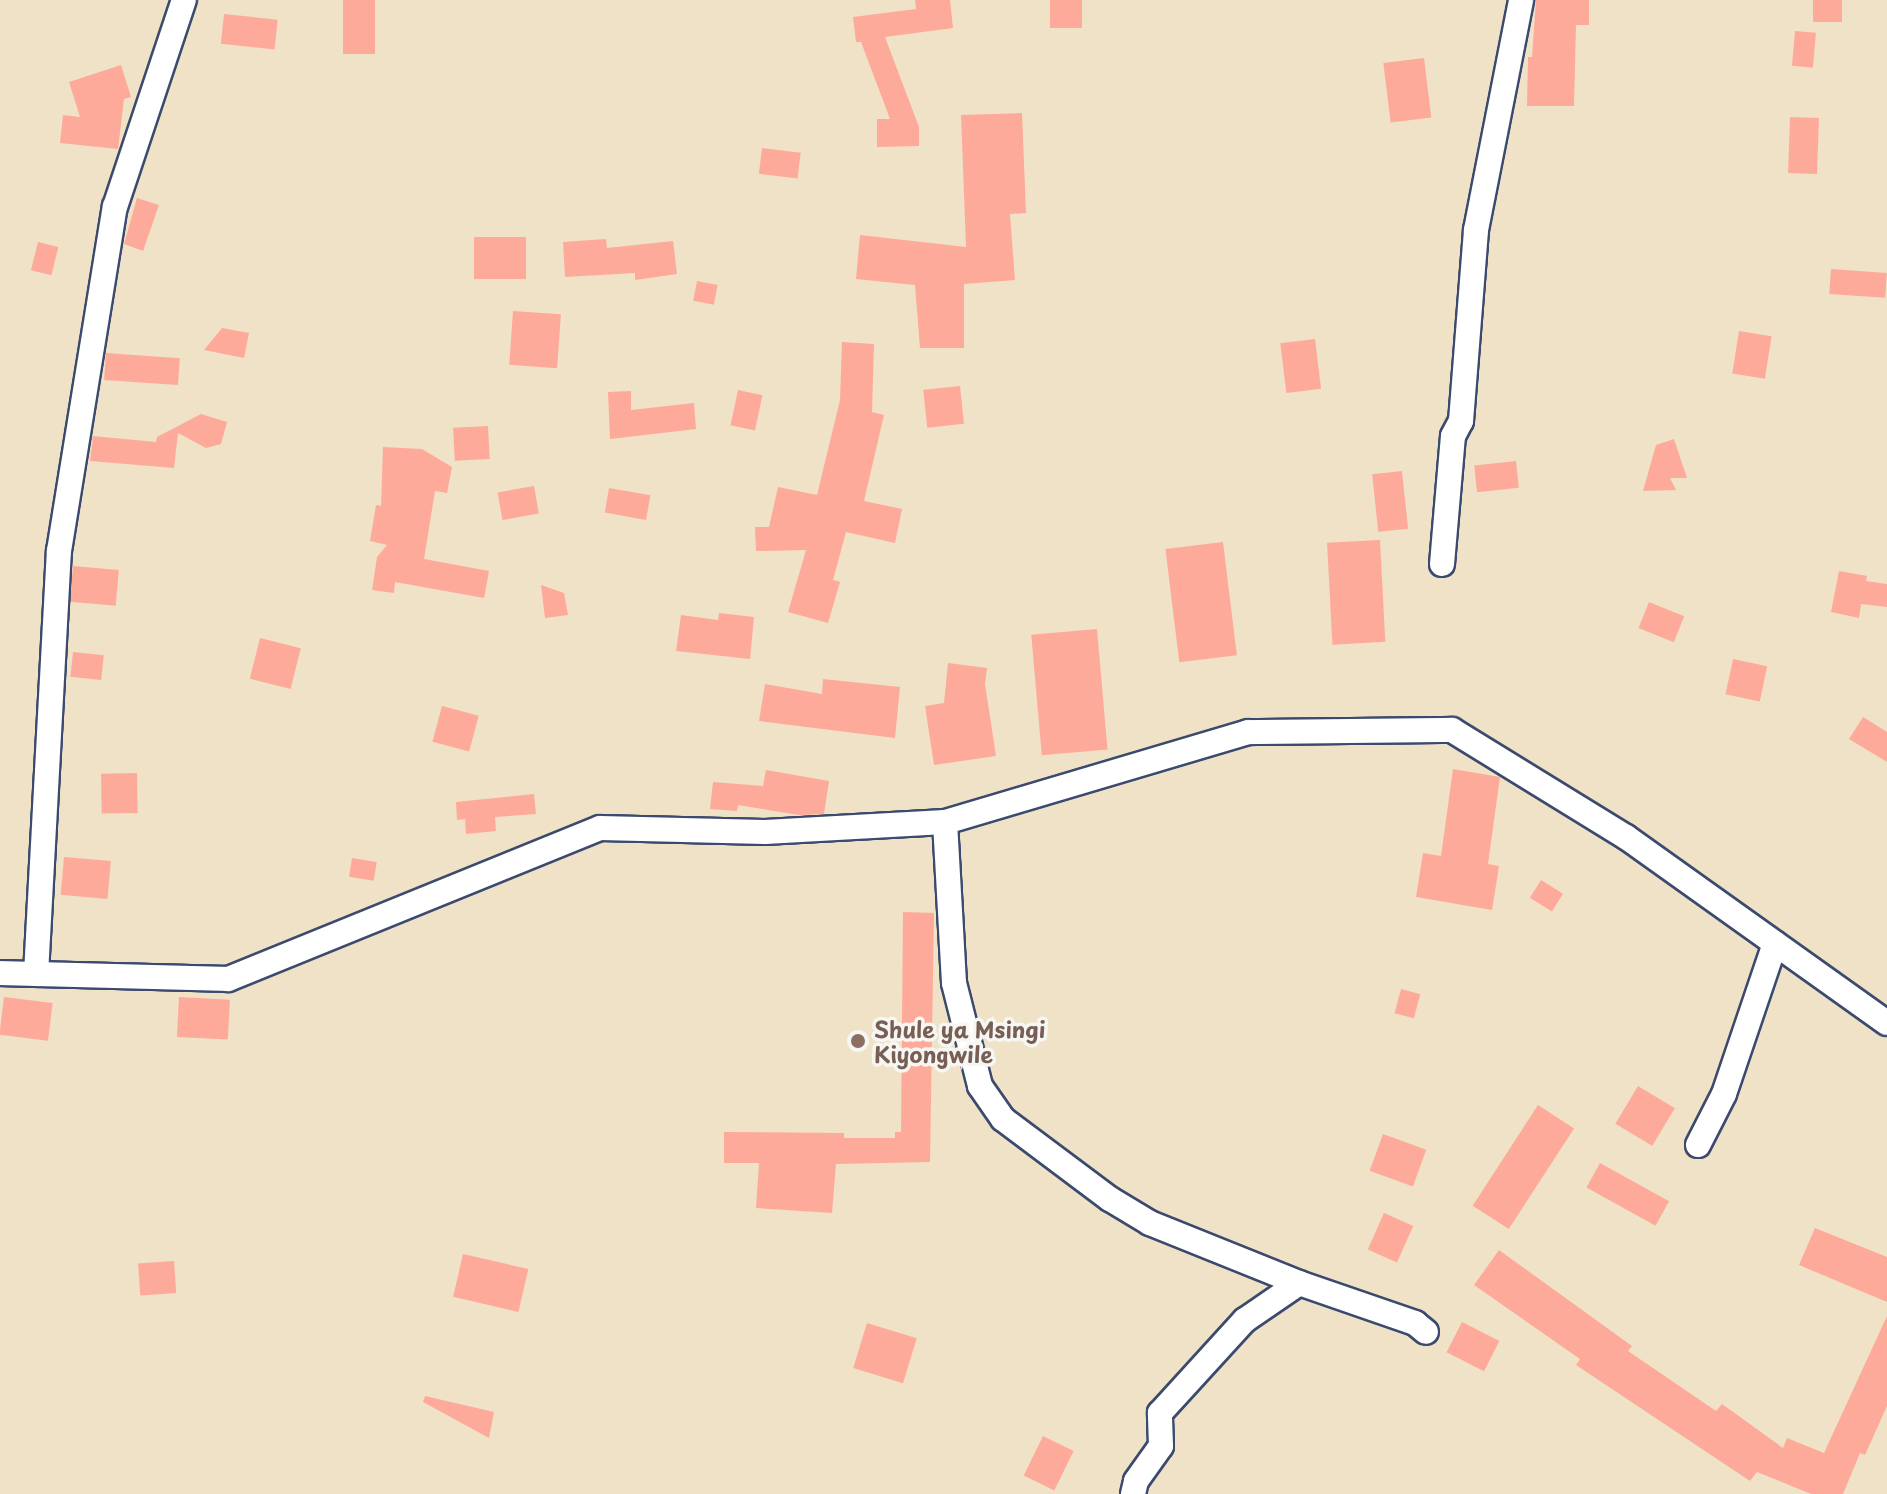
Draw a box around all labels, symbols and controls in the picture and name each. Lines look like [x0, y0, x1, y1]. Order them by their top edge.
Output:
place label: Shule ya Msingi Kiyongwile [874, 1015, 1046, 1066]
marker: Shule ya Msingi Kiyongwile [849, 1032, 867, 1050]

